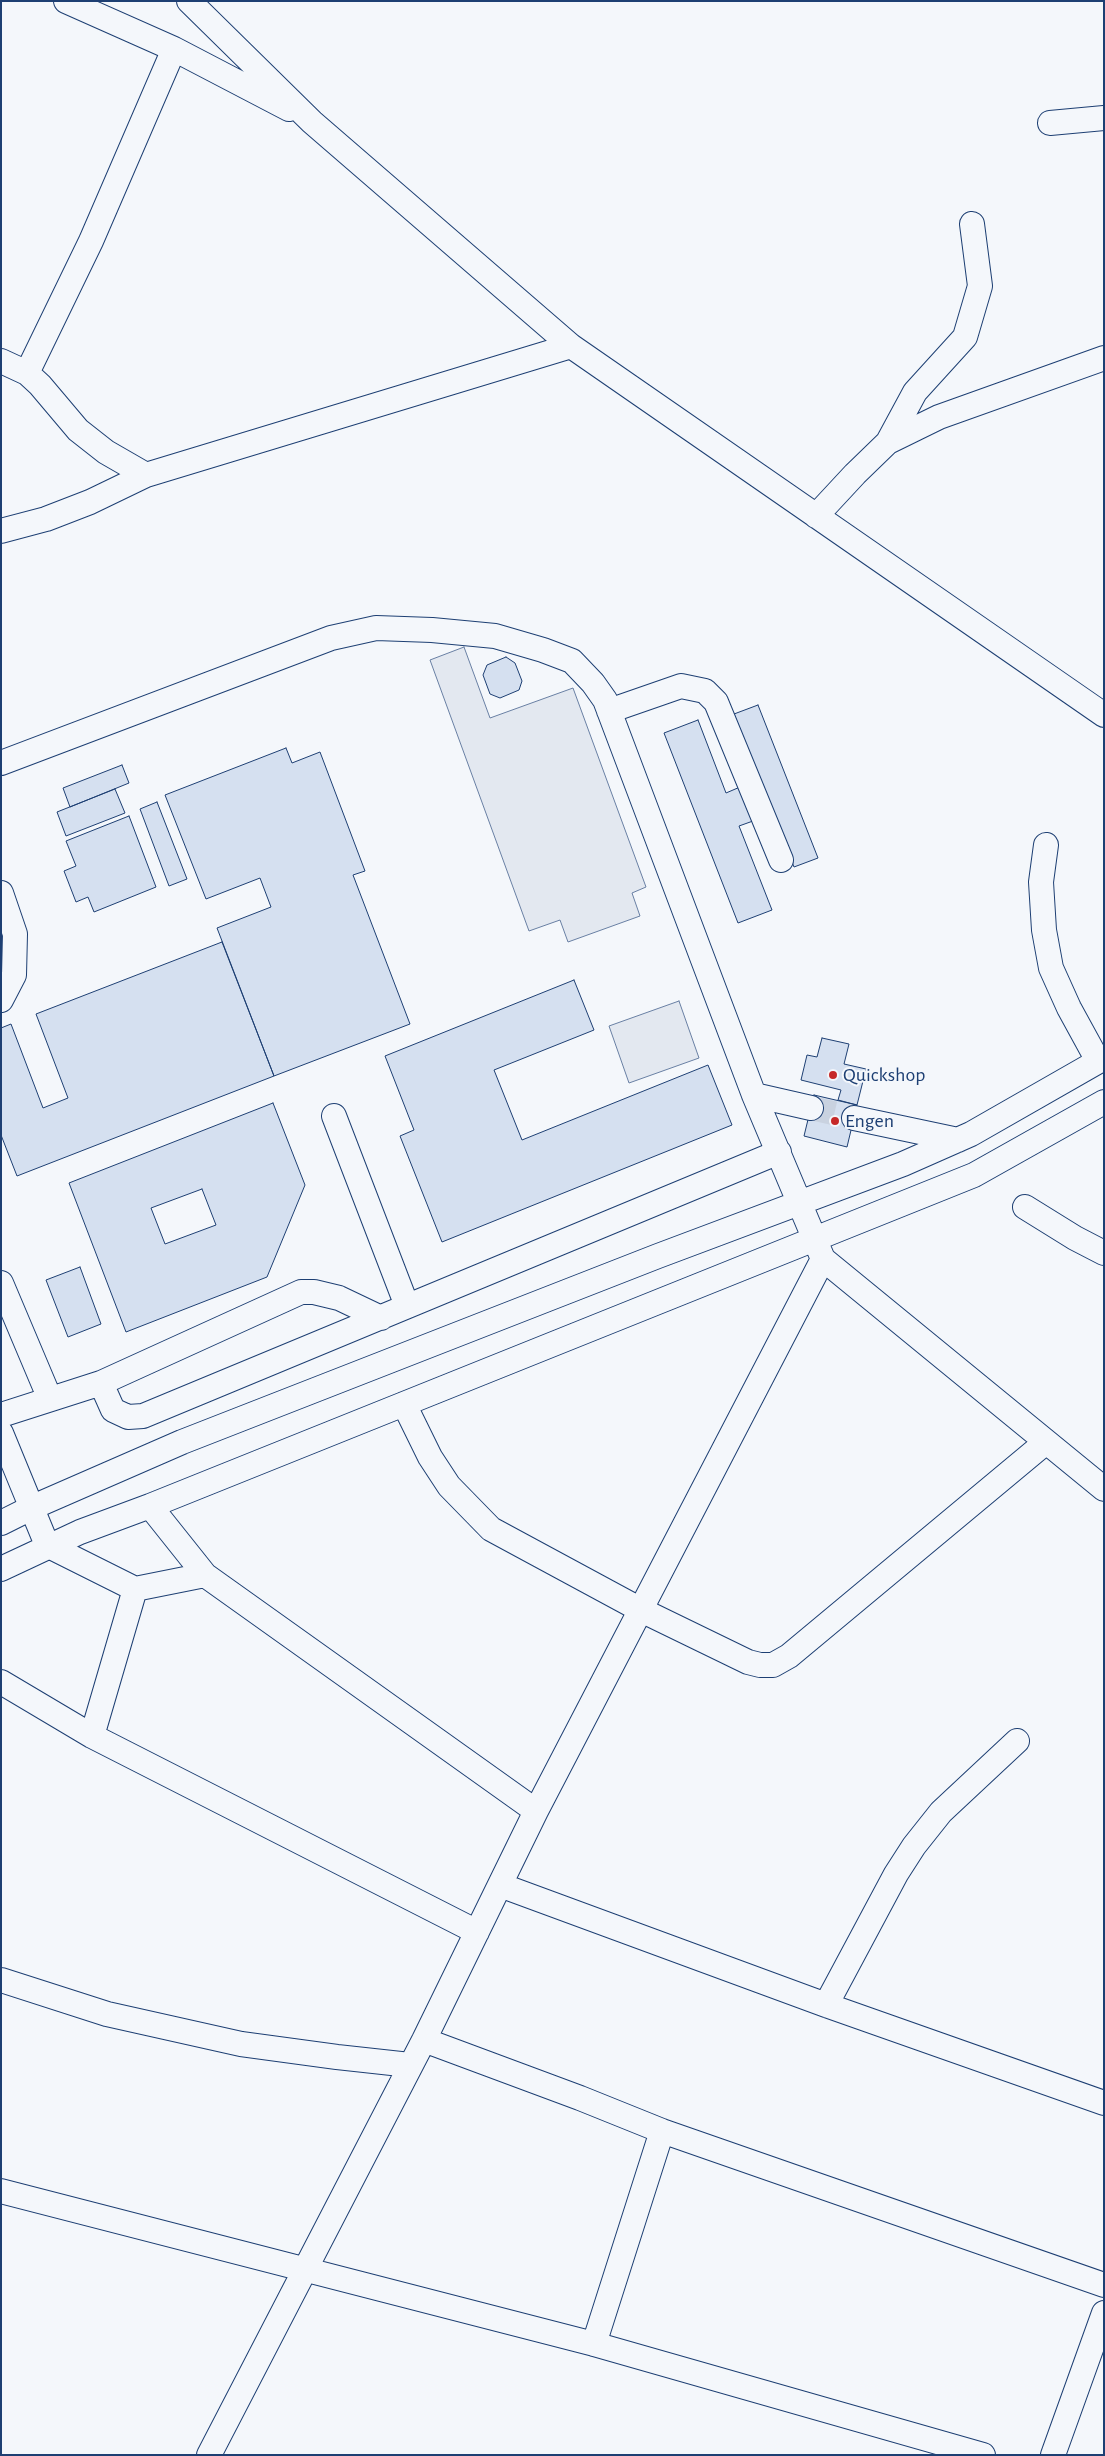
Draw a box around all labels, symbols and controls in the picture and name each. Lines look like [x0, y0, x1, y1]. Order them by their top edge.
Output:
place label: Quickshop [843, 1063, 925, 1087]
marker: Quickshop [827, 1069, 839, 1081]
place label: Engen [845, 1109, 894, 1133]
marker: Engen [829, 1115, 841, 1127]

